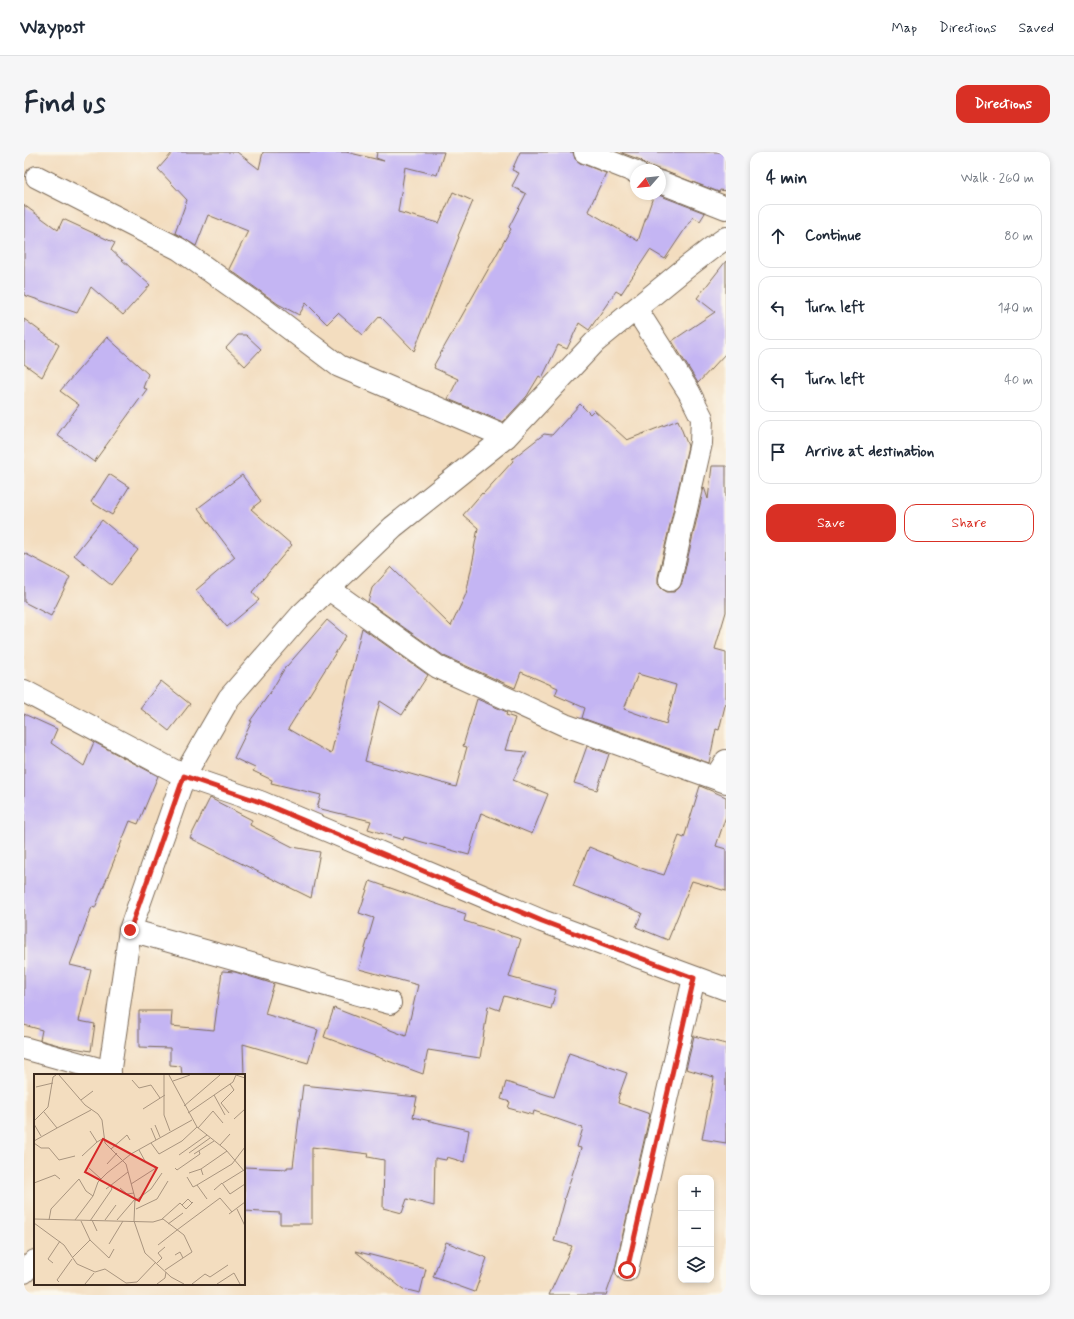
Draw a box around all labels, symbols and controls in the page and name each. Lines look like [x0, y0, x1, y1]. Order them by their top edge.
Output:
text: Waypost [20, 15, 85, 40]
text: Map [891, 19, 917, 37]
text: Directions [939, 19, 997, 37]
text: Saved [1019, 19, 1054, 37]
button: Directions [956, 85, 1050, 123]
text: Find us [24, 86, 105, 123]
north arrow [630, 164, 666, 200]
text: 4 min [766, 167, 807, 189]
text: Walk · 260 m [961, 170, 1034, 187]
icon: ahead [767, 225, 789, 247]
text: Continue [805, 226, 861, 246]
text: 80 m [1004, 228, 1033, 245]
icon: left [767, 297, 789, 319]
text: Turn left [805, 298, 865, 318]
text: 140 m [998, 300, 1033, 317]
icon: left [767, 369, 789, 391]
text: Turn left [805, 370, 865, 390]
text: 40 m [1004, 372, 1033, 389]
icon: arrive [767, 441, 789, 463]
text: Arrive at destination [805, 442, 934, 462]
button: Save [766, 504, 896, 542]
button: Share [904, 504, 1034, 542]
route end [121, 921, 139, 939]
inset map [34, 1074, 245, 1285]
map controls [678, 1175, 714, 1283]
button: + [678, 1175, 714, 1211]
button: − [678, 1211, 714, 1247]
button: layers [678, 1247, 714, 1283]
route start [618, 1261, 636, 1279]

